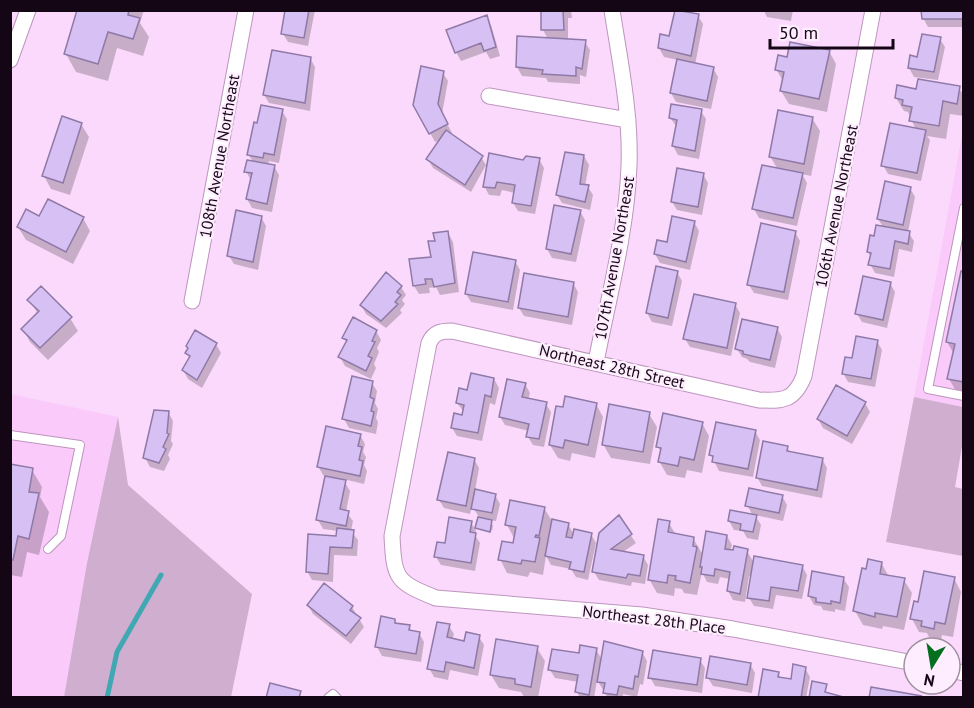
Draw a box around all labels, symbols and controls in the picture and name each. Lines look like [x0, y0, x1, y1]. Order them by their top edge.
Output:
scale bar [770, 12, 893, 50]
text: 50 m [779, 21, 818, 44]
street label: 108th Avenue Northeast [195, 72, 243, 239]
street label: 106th Avenue Northeast [810, 122, 862, 289]
street label: 107th Avenue Northeast [590, 174, 638, 341]
street label: Northeast 28th Street [537, 340, 687, 393]
street label: Northeast 28th Place [581, 600, 727, 638]
north arrow [902, 636, 962, 696]
text: N [922, 670, 936, 692]

